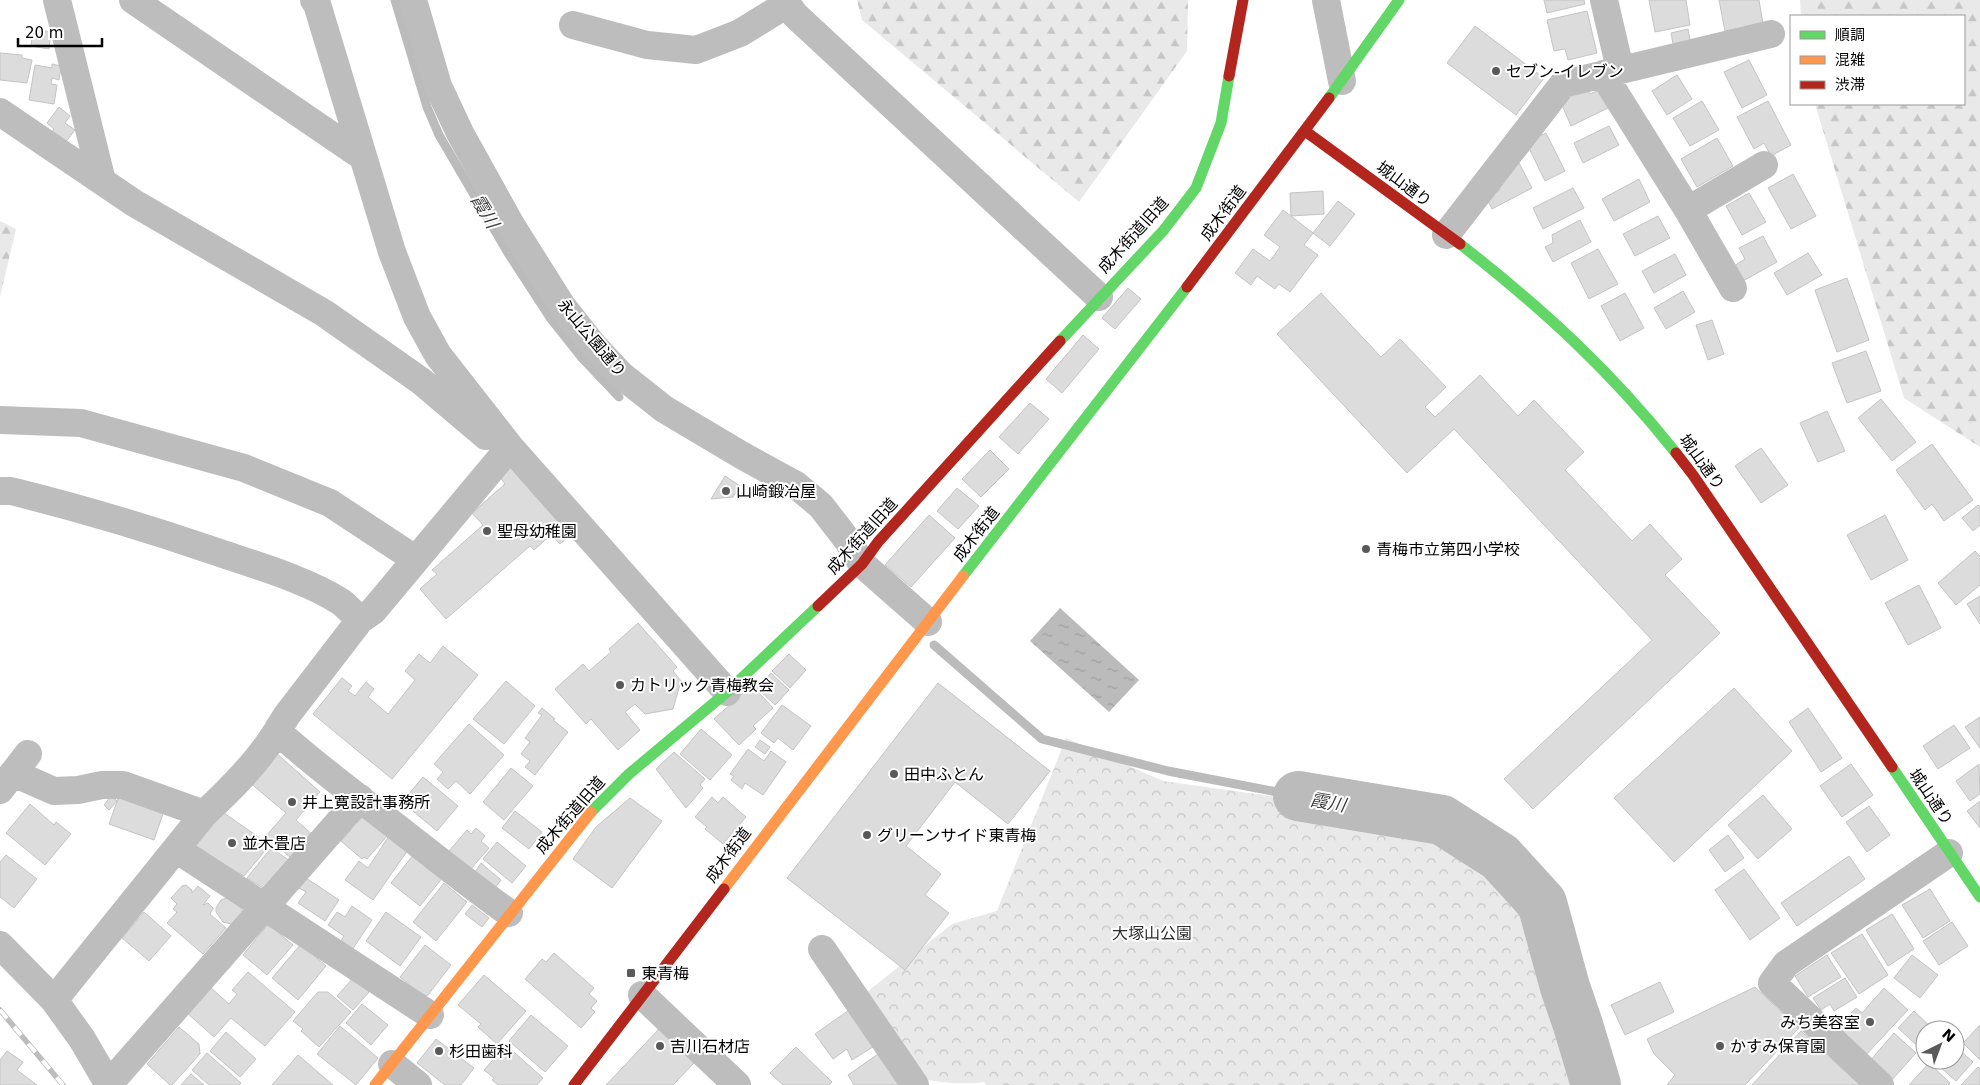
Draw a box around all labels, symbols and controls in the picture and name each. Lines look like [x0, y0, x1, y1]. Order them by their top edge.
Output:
scale bar [18, 15, 101, 47]
legend [1790, 15, 1965, 105]
text: 20 m [25, 24, 63, 42]
text: 順調 [1835, 26, 1865, 44]
text: 混雑 [1835, 51, 1865, 69]
place label: セブン-イレブン [1506, 62, 1624, 81]
marker: セブン-イレブン [1490, 65, 1502, 77]
text: 渋滞 [1835, 76, 1865, 94]
street label: 城山通り [1373, 157, 1435, 211]
street label: 成木街道 [1196, 182, 1250, 244]
water label: 霞川 [467, 190, 504, 234]
street label: 成木街道旧道 [1094, 193, 1172, 277]
street label: 永山公園通り [554, 295, 630, 381]
street label: 城山通り [1676, 431, 1728, 493]
place label: 山崎鍛冶屋 [736, 482, 816, 501]
marker: 山崎鍛冶屋 [720, 485, 732, 497]
street label: 成木街道旧道 [823, 494, 901, 578]
street label: 成木街道 [949, 503, 1003, 565]
place label: 聖母幼稚園 [497, 522, 577, 541]
marker: 聖母幼稚園 [481, 525, 493, 537]
place label: 青梅市立第四小学校 [1376, 540, 1520, 559]
marker: 青梅市立第四小学校 [1360, 543, 1372, 555]
place label: カトリック青梅教会 [630, 676, 774, 695]
marker: カトリック青梅教会 [614, 679, 626, 691]
place label: 田中ふとん [904, 765, 984, 784]
street label: 城山通り [1905, 765, 1957, 829]
marker: 田中ふとん [888, 768, 900, 780]
street label: 成木街道旧道 [531, 773, 609, 857]
water label: 霞川 [1308, 789, 1350, 816]
place label: 井上寛設計事務所 [302, 793, 430, 812]
marker: 井上寛設計事務所 [286, 796, 298, 808]
street label: 成木街道 [701, 824, 755, 886]
place label: グリーンサイド東青梅 [877, 826, 1036, 845]
marker: グリーンサイド東青梅 [861, 829, 873, 841]
place label: 並木畳店 [242, 834, 306, 853]
marker: 並木畳店 [226, 837, 238, 849]
park label: 大塚山公園 [1112, 924, 1192, 943]
place label: 東青梅 [641, 964, 689, 983]
marker: 東青梅 [625, 967, 637, 979]
place label: みち美容室 [1780, 1013, 1860, 1032]
marker: みち美容室 [1864, 1016, 1876, 1028]
north arrow [1915, 1020, 1965, 1070]
text: N [1939, 1025, 1958, 1045]
place label: 吉川石材店 [670, 1037, 750, 1056]
place label: かすみ保育園 [1730, 1037, 1826, 1056]
marker: 吉川石材店 [654, 1040, 666, 1052]
marker: かすみ保育園 [1714, 1040, 1726, 1052]
place label: 杉田歯科 [449, 1042, 513, 1061]
marker: 杉田歯科 [433, 1045, 445, 1057]

